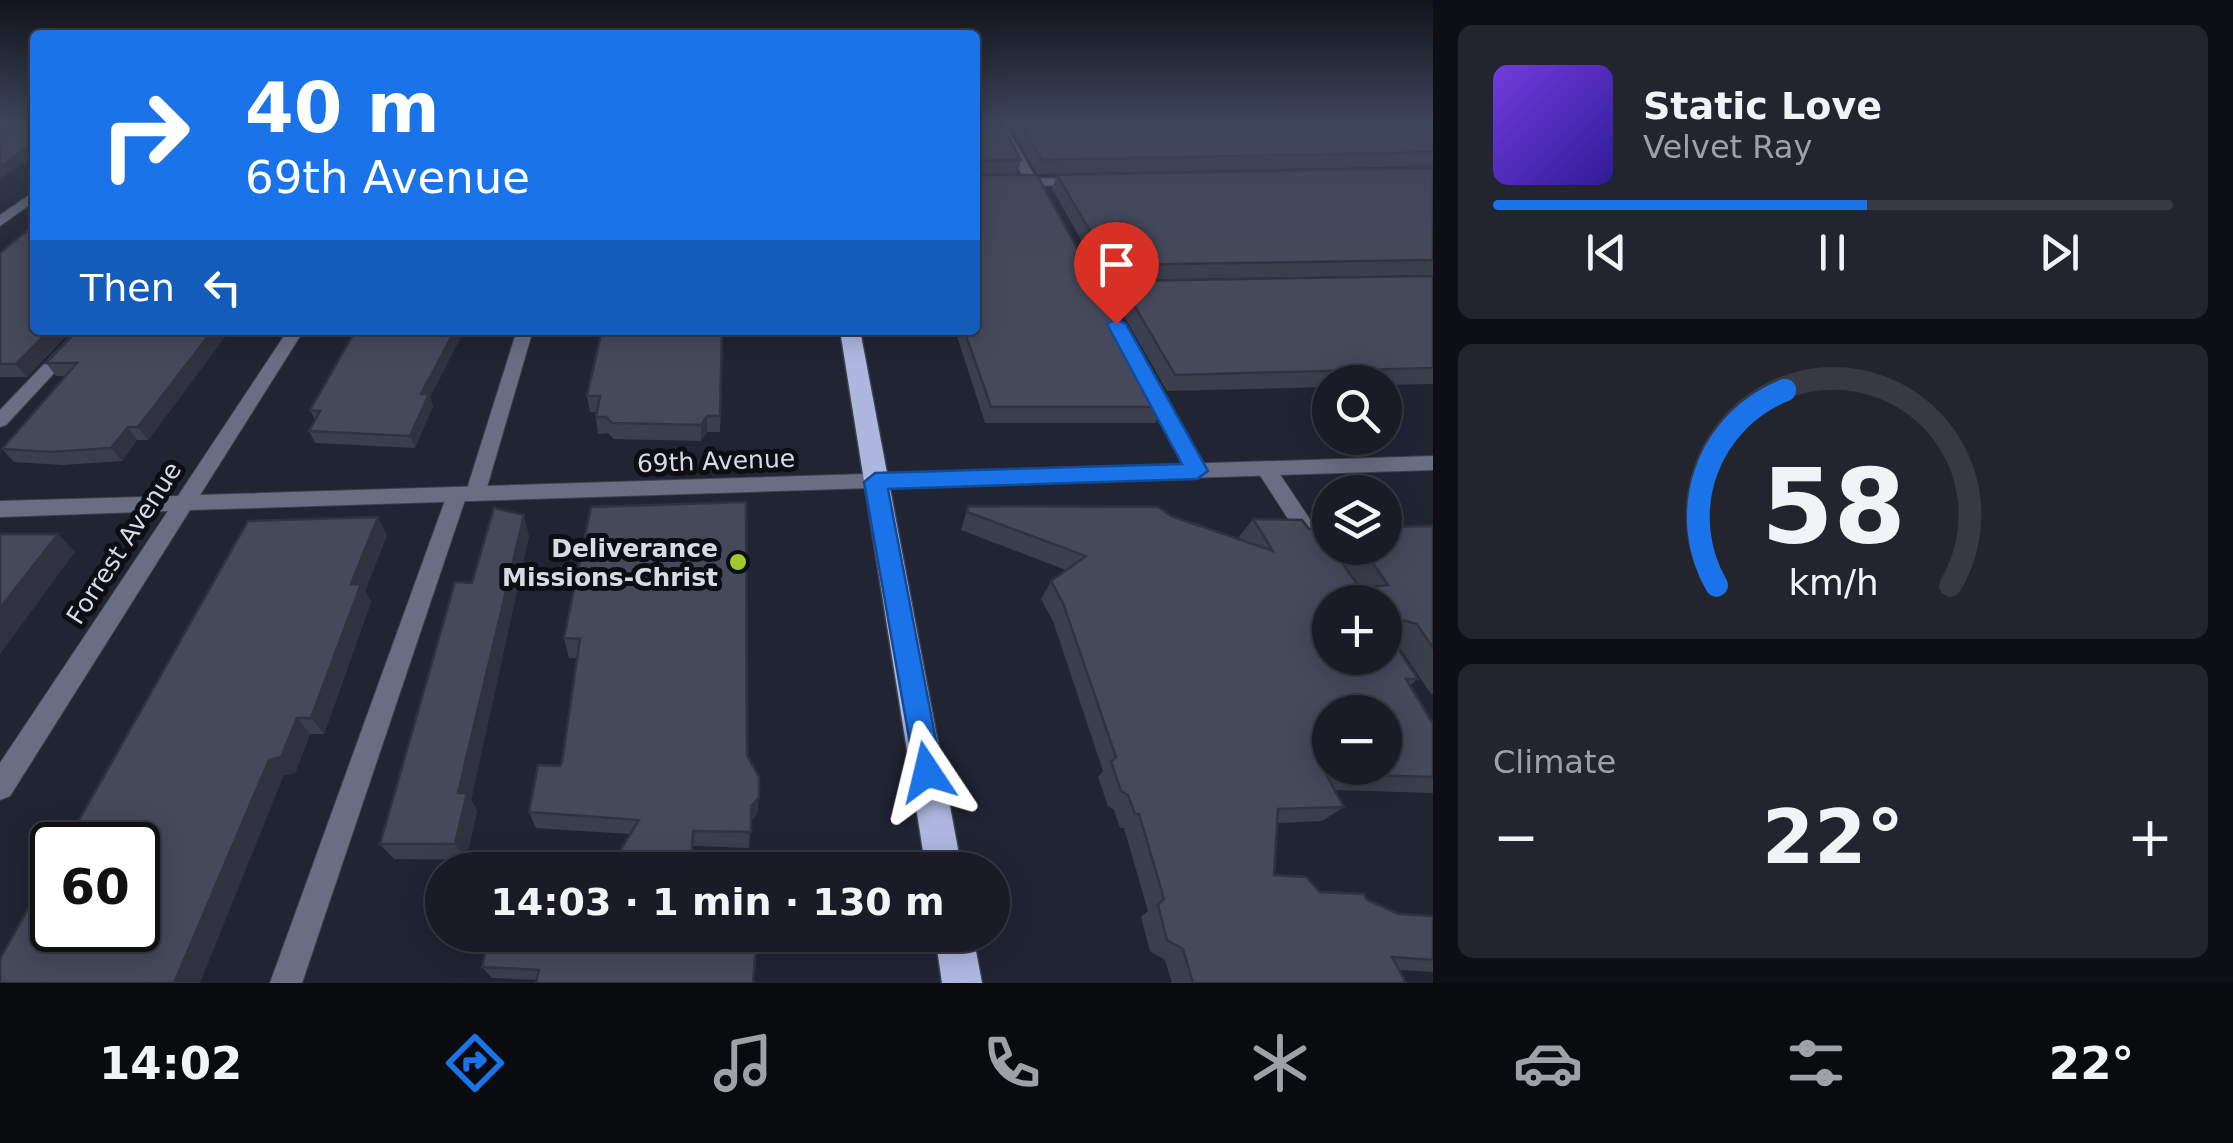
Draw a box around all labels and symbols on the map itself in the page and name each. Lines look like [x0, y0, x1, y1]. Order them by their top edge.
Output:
pin [1074, 222, 1159, 325]
street label: 69th Avenue [636, 444, 796, 478]
street label: Forrest Avenue [61, 457, 187, 629]
place label: Deliverance Missions-Christ [502, 534, 718, 592]
marker: Deliverance Missions-Christ [727, 551, 749, 573]
position arrow [875, 720, 979, 824]
speed limit sign: 60 [30, 822, 160, 952]

